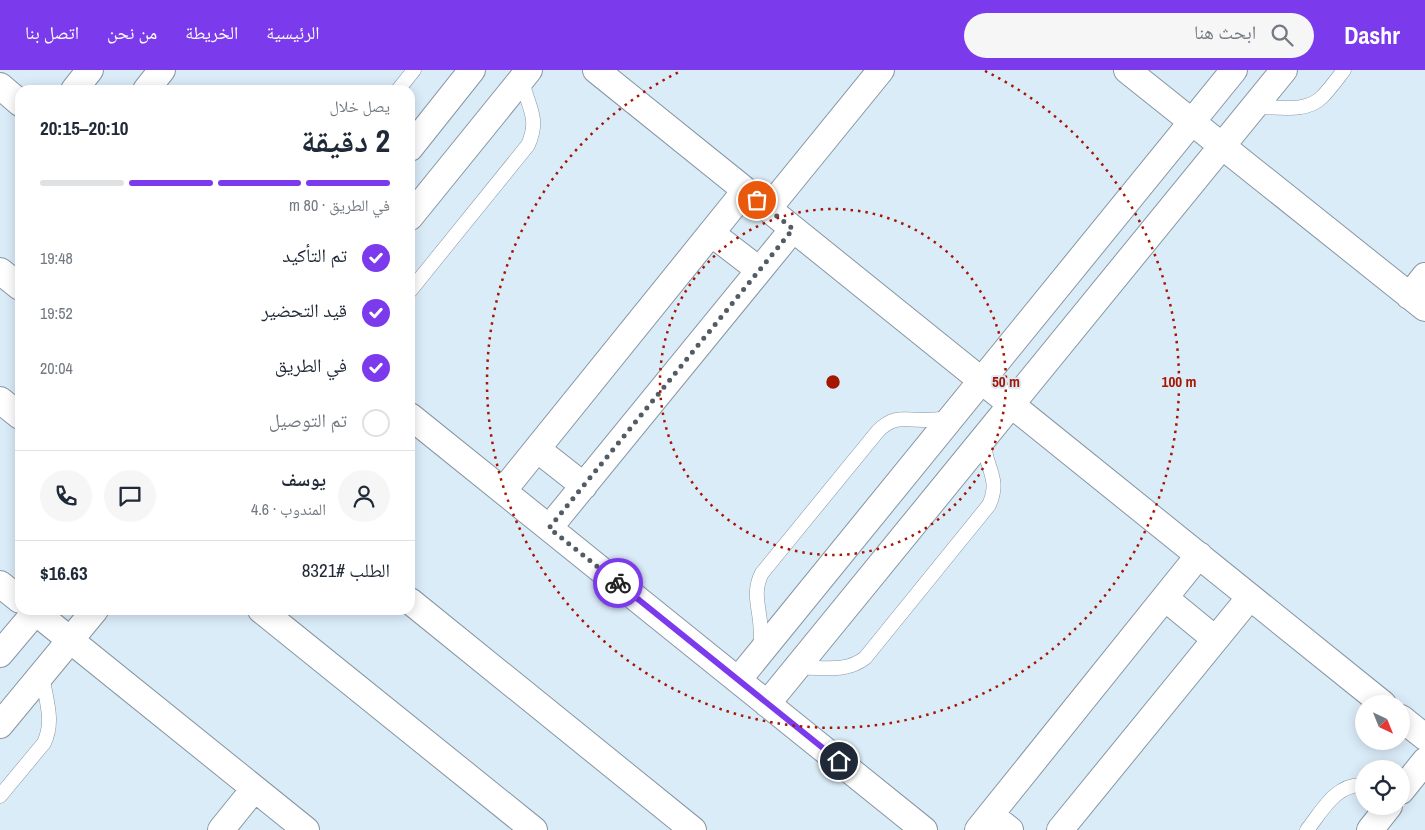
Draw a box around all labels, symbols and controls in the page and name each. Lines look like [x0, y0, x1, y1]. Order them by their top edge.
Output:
search box [964, 13, 1314, 58]
text: ابحث هنا [1194, 19, 1256, 45]
text: Dashr [1344, 19, 1400, 51]
text: اتصل بنا [25, 20, 79, 45]
text: من نحن [107, 20, 157, 45]
text: الخريطة [185, 20, 238, 45]
text: الرئيسية [266, 20, 320, 45]
icon: search [1268, 21, 1296, 49]
text: يصل خلال [330, 95, 390, 117]
text: 20:10–20:15 [40, 115, 128, 141]
text: 2 دقيقة [301, 119, 390, 162]
pin [736, 179, 778, 221]
icon: bag [743, 186, 771, 214]
text: في الطريق · 80 m [289, 194, 390, 216]
text: تم التأكيد [282, 242, 347, 268]
icon: check [362, 244, 390, 272]
text: 19:48 [40, 247, 73, 269]
text: قيد التحضير [261, 297, 347, 323]
icon: check [362, 299, 390, 327]
text: 19:52 [40, 302, 73, 324]
text: في الطريق [275, 352, 347, 378]
icon: check [362, 354, 390, 382]
text: 20:04 [40, 357, 73, 379]
text: 50 m [992, 371, 1020, 392]
text: 100 m [1162, 371, 1196, 392]
centre of rings [824, 373, 842, 391]
text: تم التوصيل [269, 407, 347, 433]
text: يوسف [281, 466, 326, 492]
button: phone [40, 470, 92, 522]
button: chat [104, 470, 156, 522]
button: person [338, 470, 390, 522]
text: المندوب · 4.6 [251, 498, 326, 520]
text: الطلب #8321 [302, 557, 390, 583]
courier [593, 558, 643, 608]
text: $16.63 [40, 560, 88, 586]
icon: bike [604, 569, 632, 597]
north arrow [1355, 695, 1410, 750]
map controls [1355, 695, 1410, 815]
pin [818, 740, 860, 782]
icon: home [825, 747, 853, 775]
button: locate [1355, 760, 1410, 815]

